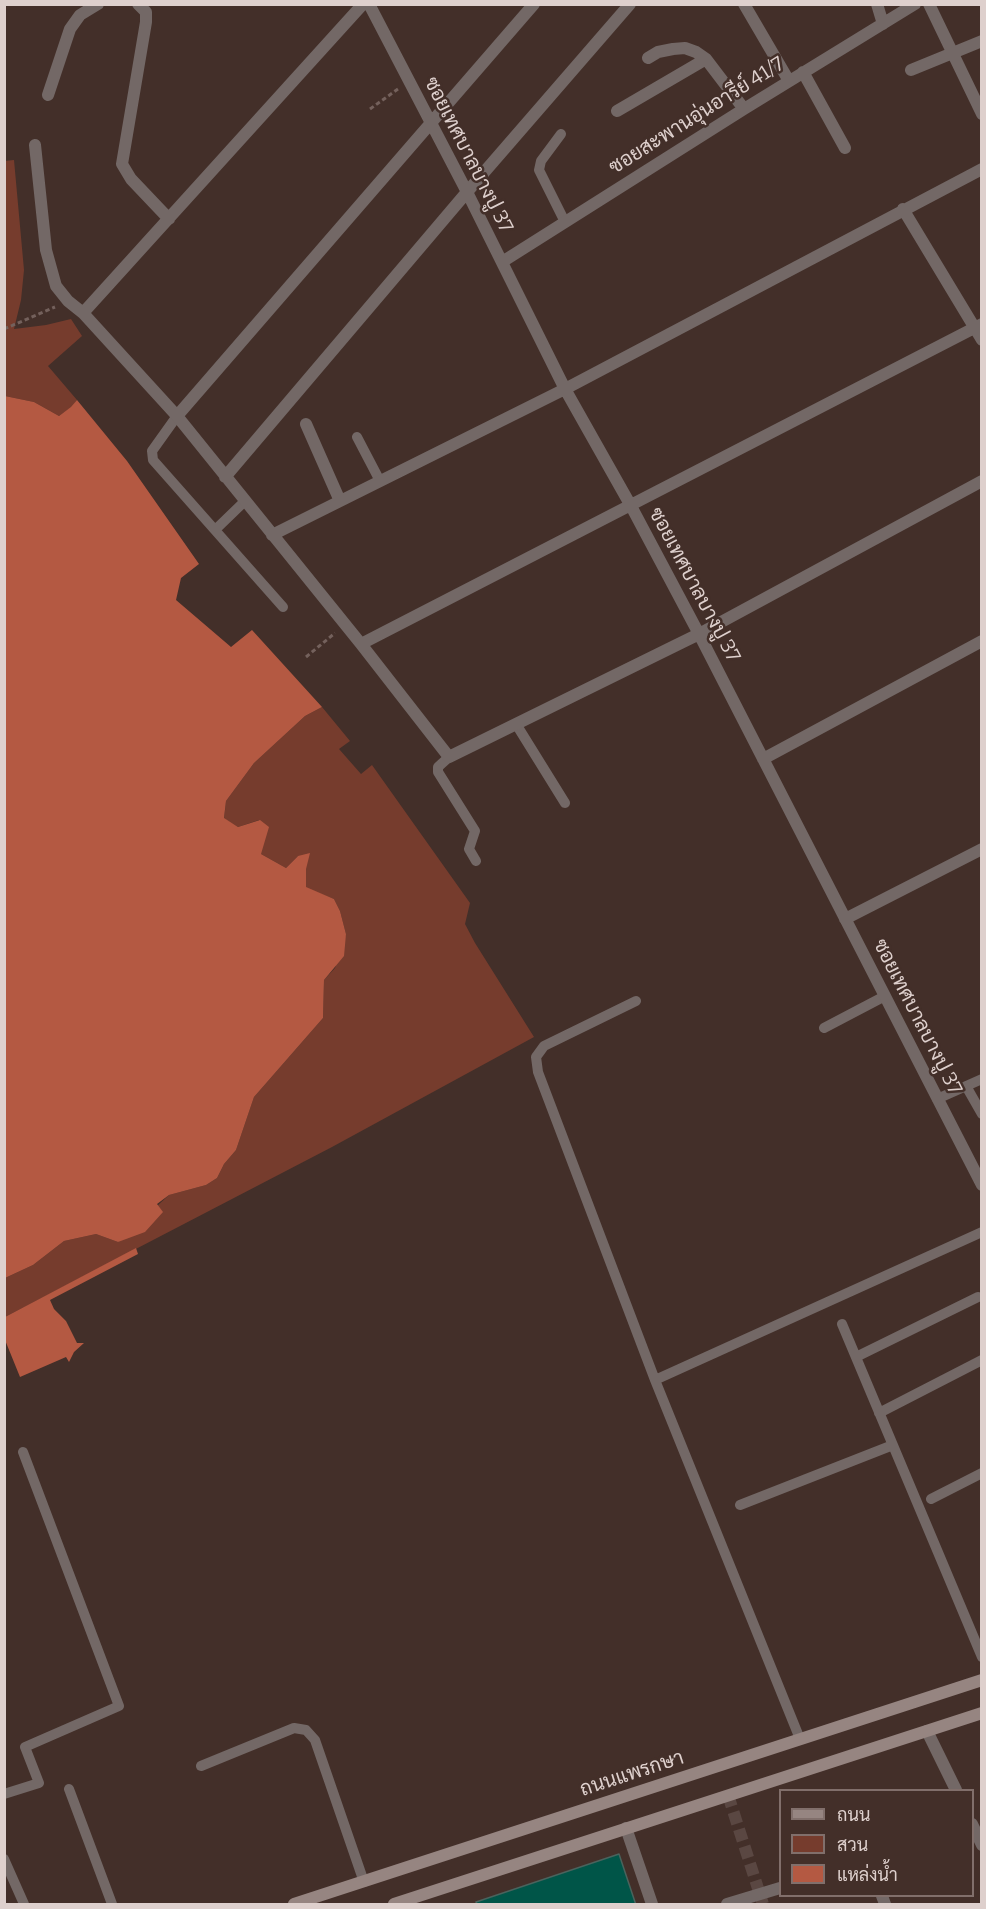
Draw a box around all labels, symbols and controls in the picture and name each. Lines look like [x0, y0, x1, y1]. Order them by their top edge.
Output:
street label: ซอยสะพานอุ่นอารีย์ 41/7 [605, 52, 789, 180]
street label: ซอยเทศบาลบางปู 37 [418, 73, 518, 237]
street label: ซอยเทศบาลบางปู 37 [643, 504, 745, 666]
street label: ซอยเทศบาลบางปู 37 [867, 935, 967, 1099]
street label: ถนนแพรกษา [577, 1746, 687, 1802]
legend [779, 1789, 974, 1897]
text: ถนน [837, 1804, 870, 1826]
text: สวน [837, 1834, 868, 1856]
text: แหล่งน้ำ [837, 1864, 898, 1886]

